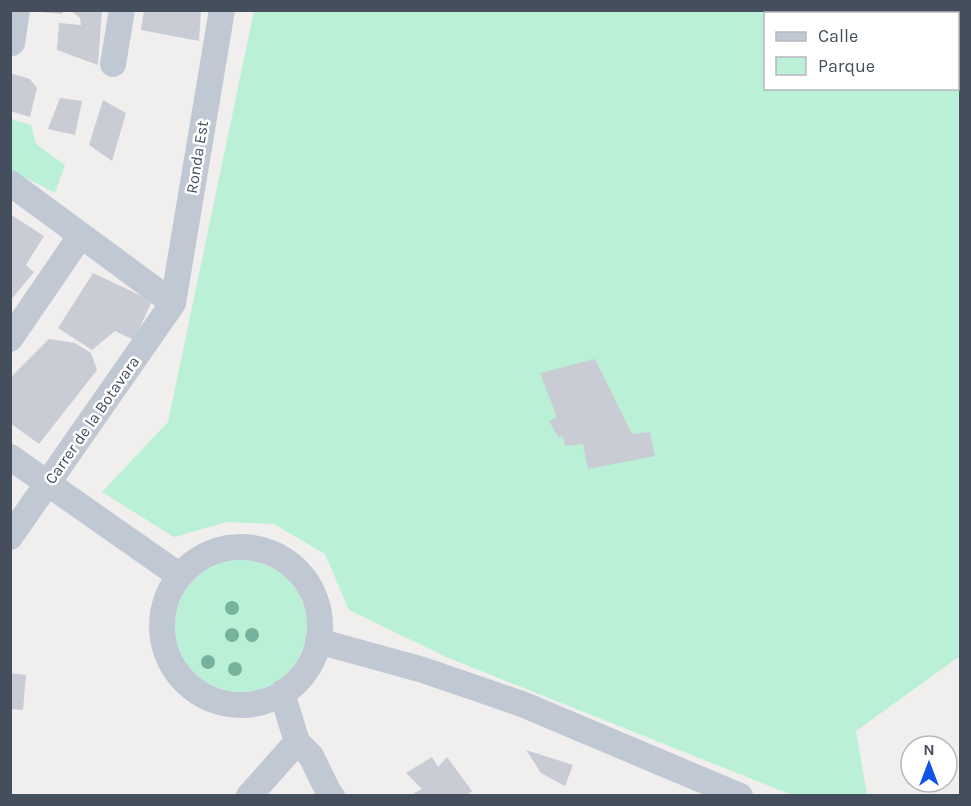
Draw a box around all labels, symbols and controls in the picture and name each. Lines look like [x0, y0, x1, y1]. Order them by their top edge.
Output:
legend [764, 12, 959, 90]
text: Calle [818, 25, 858, 47]
text: Parque [818, 55, 875, 77]
street label: Ronda Est [182, 119, 212, 195]
street label: Carrer de la Botavara [41, 352, 143, 488]
north arrow [899, 734, 959, 794]
text: N [923, 740, 935, 759]

